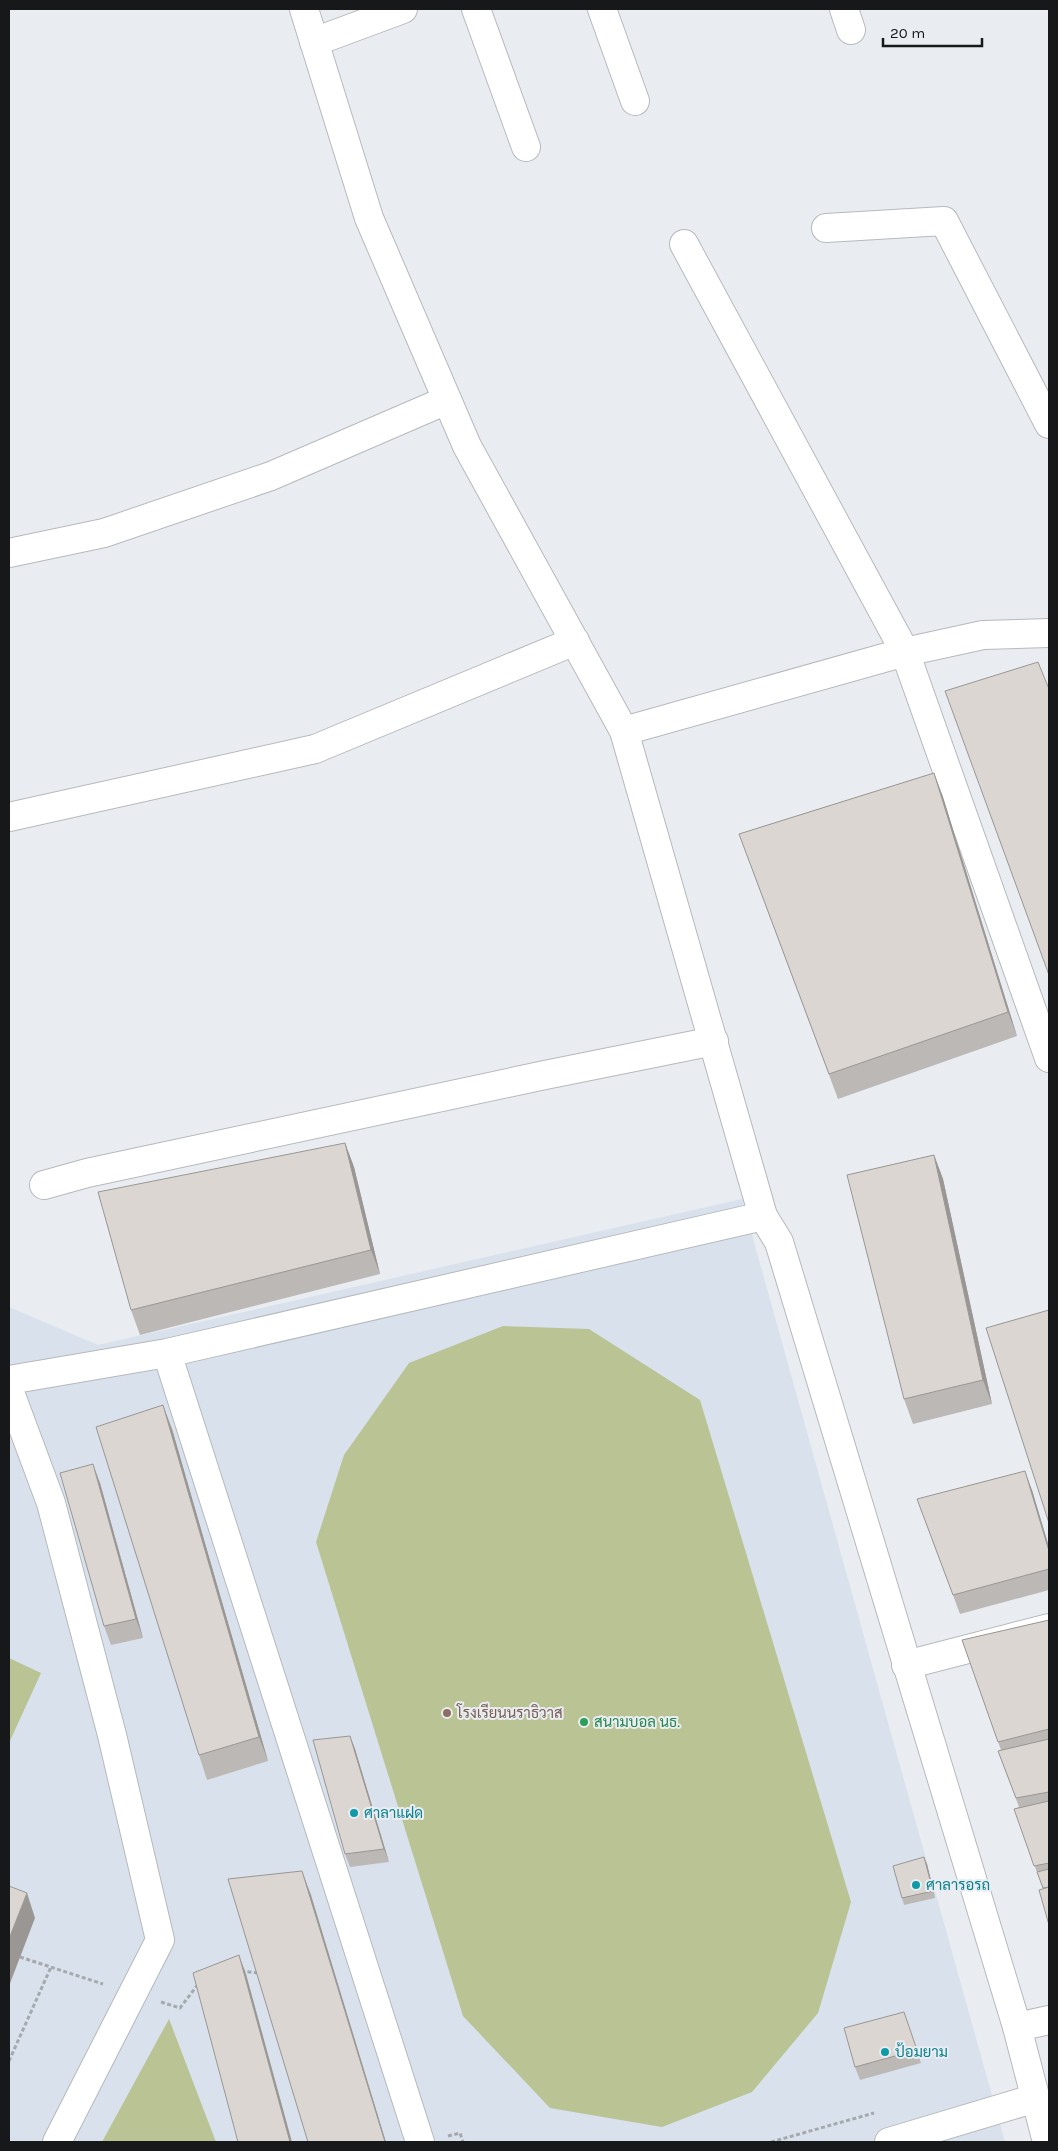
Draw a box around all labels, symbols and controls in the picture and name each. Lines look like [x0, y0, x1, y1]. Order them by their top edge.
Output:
scale bar [883, 15, 982, 47]
text: 20 m [890, 24, 925, 42]
place label: โรงเรียนนราธิวาส [456, 1703, 563, 1722]
marker: โรงเรียนนราธิวาส [441, 1707, 453, 1719]
place label: สนามบอล นธ. [594, 1713, 680, 1731]
marker: สนามบอล นธ. [578, 1716, 590, 1728]
place label: ศาลาแฝด [364, 1804, 423, 1822]
marker: ศาลาแฝด [348, 1807, 360, 1819]
place label: ศาลารอรถ [926, 1876, 990, 1894]
marker: ศาลารอรถ [910, 1879, 922, 1891]
place label: ป้อมยาม [895, 2042, 948, 2061]
marker: ป้อมยาม [879, 2046, 891, 2058]

